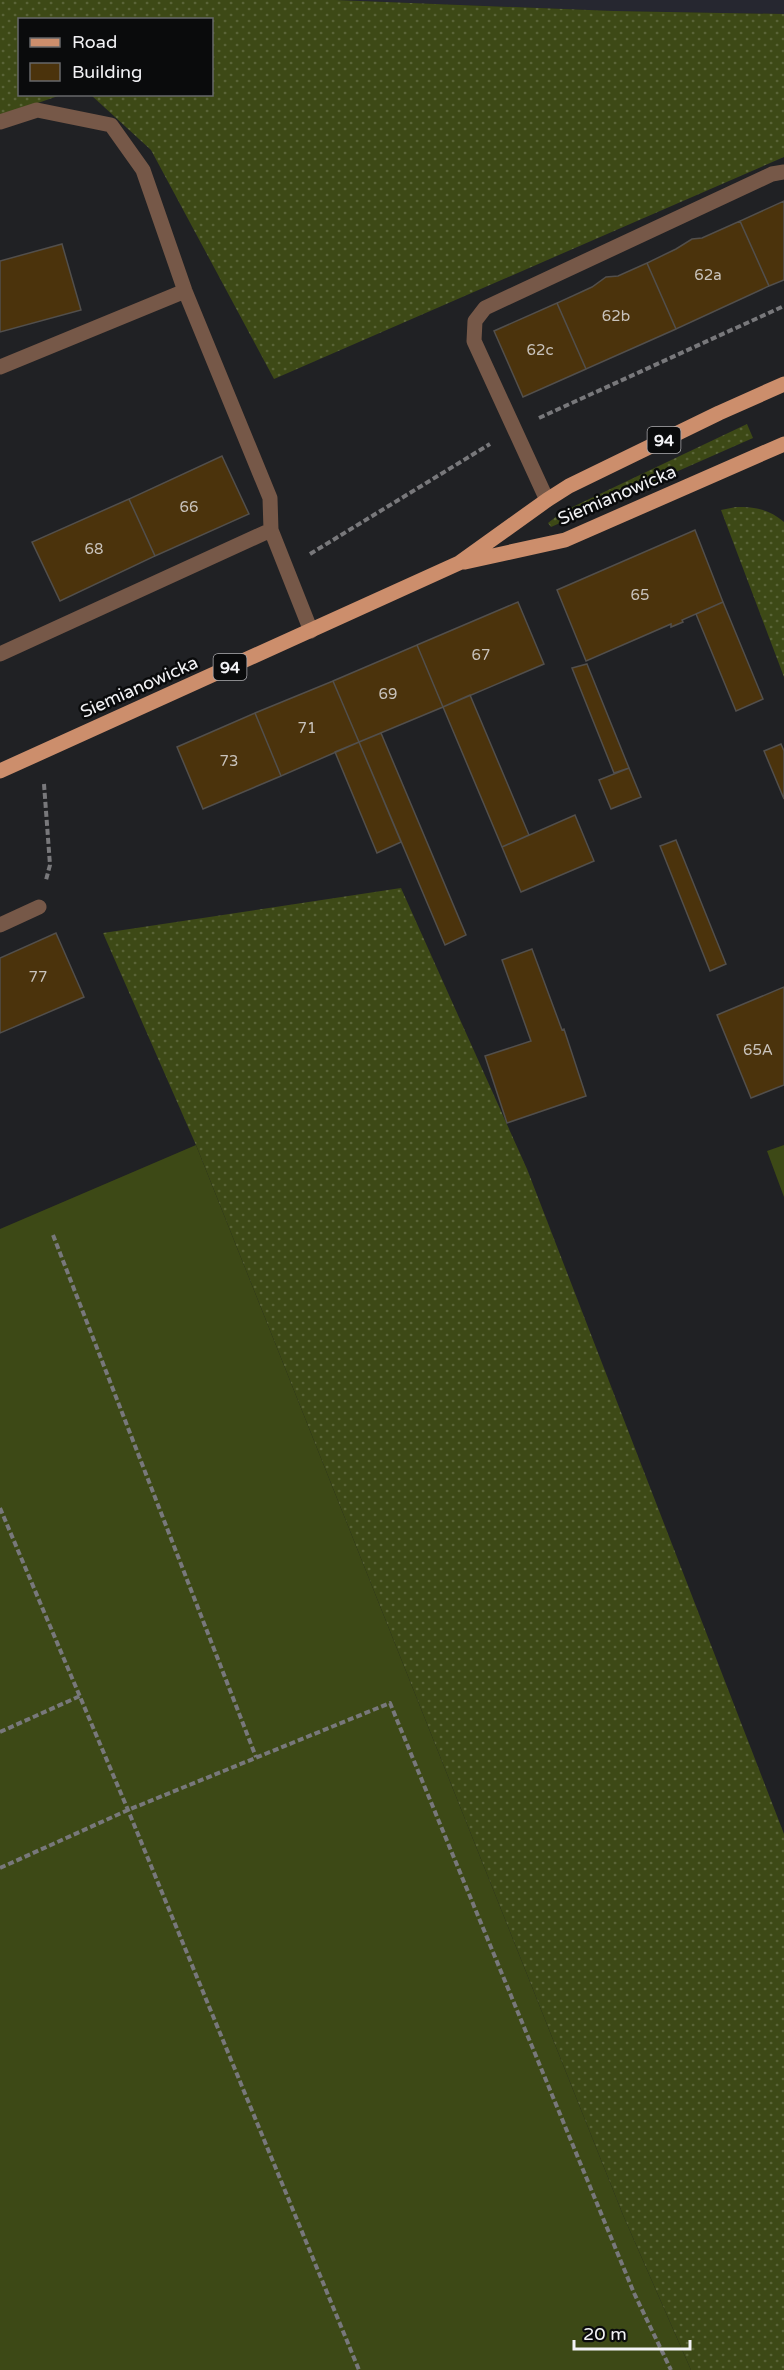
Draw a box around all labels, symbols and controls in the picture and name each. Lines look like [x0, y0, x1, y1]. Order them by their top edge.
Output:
legend [18, 18, 213, 96]
text: Road [72, 31, 117, 53]
text: Building [72, 61, 142, 83]
house number: 62a [694, 266, 722, 284]
house number: 62b [602, 307, 630, 325]
house number: 62c [527, 341, 553, 359]
road number: 94 [648, 427, 680, 453]
street label: Siemianowicka [554, 460, 680, 530]
house number: 66 [180, 498, 198, 516]
house number: 68 [85, 540, 103, 558]
house number: 65 [631, 586, 649, 604]
house number: 67 [472, 646, 490, 664]
street label: Siemianowicka [77, 651, 201, 723]
road number: 94 [214, 654, 246, 680]
house number: 69 [379, 685, 397, 703]
house number: 71 [298, 719, 316, 737]
house number: 73 [220, 752, 238, 770]
house number: 77 [29, 968, 47, 986]
house number: 65A [743, 1041, 773, 1059]
scale bar [574, 2313, 690, 2351]
text: 20 m [583, 2323, 627, 2345]

